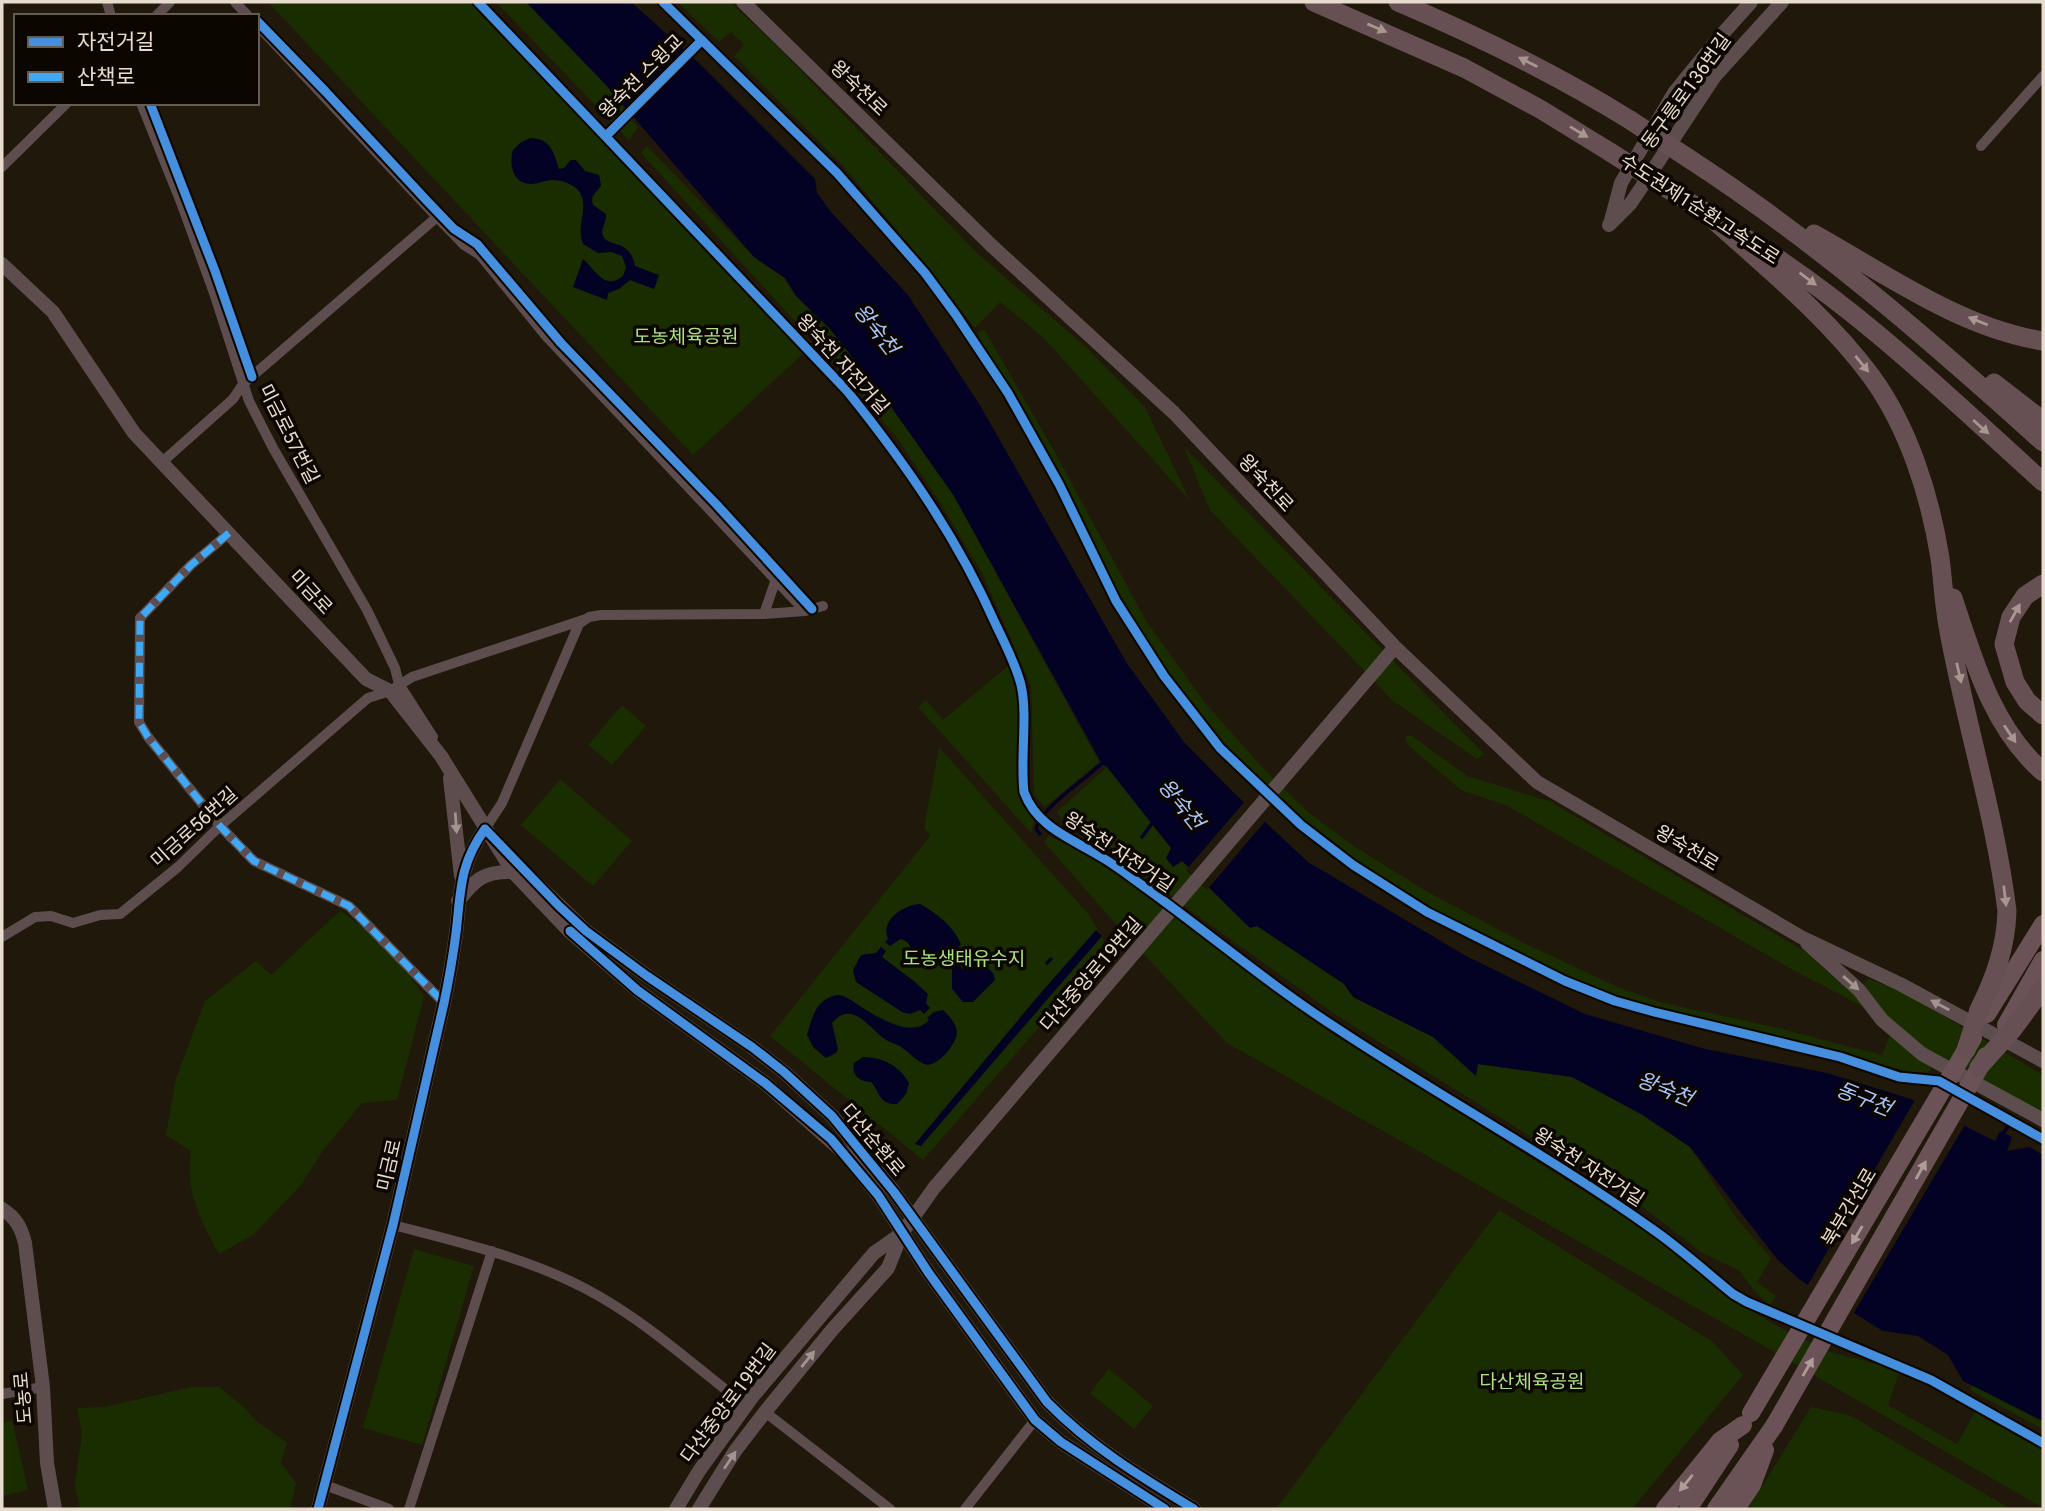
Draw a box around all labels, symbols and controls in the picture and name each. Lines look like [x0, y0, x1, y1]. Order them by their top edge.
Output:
legend [14, 14, 259, 105]
one-way arrow [1367, 22, 1387, 34]
street label: 왕숙천 스윙교 [594, 29, 688, 123]
street label: 동구릉로136번길 [1636, 29, 1736, 153]
text: 자전거길 [77, 30, 154, 54]
street label: 왕숙천로 [826, 55, 892, 121]
one-way arrow [1518, 57, 1538, 68]
text: 산책로 [77, 65, 135, 89]
one-way arrow [1569, 126, 1588, 139]
street label: 수도권제1순환고속도로 [1616, 149, 1784, 269]
one-way arrow [1799, 272, 1817, 286]
water label: 왕숙천 [849, 299, 905, 361]
street label: 왕숙천 자전거길 [792, 309, 894, 419]
one-way arrow [1967, 316, 1988, 327]
park label: 도농체육공원 [634, 325, 738, 348]
one-way arrow [1854, 355, 1869, 373]
street label: 미금로57번길 [254, 380, 324, 488]
one-way arrow [1972, 418, 1989, 434]
street label: 왕숙천로 [1234, 450, 1298, 516]
street label: 미금로 [285, 565, 337, 619]
one-way arrow [2010, 603, 2021, 623]
one-way arrow [1953, 662, 1964, 684]
one-way arrow [2003, 725, 2017, 743]
water label: 왕숙천 [1153, 774, 1210, 836]
street label: 미금로56번길 [146, 782, 242, 872]
street label: 왕숙천 자전거길 [1060, 807, 1178, 897]
one-way arrow [451, 812, 462, 834]
street label: 왕숙천로 [1651, 820, 1723, 876]
one-way arrow [1999, 885, 2010, 907]
street label: 다산중앙로19번길 [1035, 912, 1147, 1036]
park label: 도농생태유수지 [903, 947, 1025, 970]
one-way arrow [1842, 976, 1860, 991]
one-way arrow [1930, 999, 1950, 1011]
water label: 왕숙천 [1634, 1067, 1699, 1112]
water label: 동구천 [1833, 1077, 1898, 1122]
street label: 다산순환로 [836, 1099, 910, 1181]
street label: 왕숙천 자전거길 [1529, 1123, 1649, 1211]
street label: 미금로 [372, 1137, 406, 1193]
one-way arrow [1915, 1160, 1927, 1179]
street label: 북부간선로 [1817, 1164, 1881, 1250]
one-way arrow [1850, 1225, 1863, 1244]
street label: 다산중앙로19번길 [676, 1339, 780, 1467]
one-way arrow [800, 1351, 815, 1368]
one-way arrow [1802, 1357, 1814, 1377]
park label: 다산체육공원 [1480, 1370, 1584, 1393]
street label: 도농로 [9, 1371, 37, 1425]
one-way arrow [723, 1450, 736, 1469]
one-way arrow [1679, 1475, 1694, 1492]

